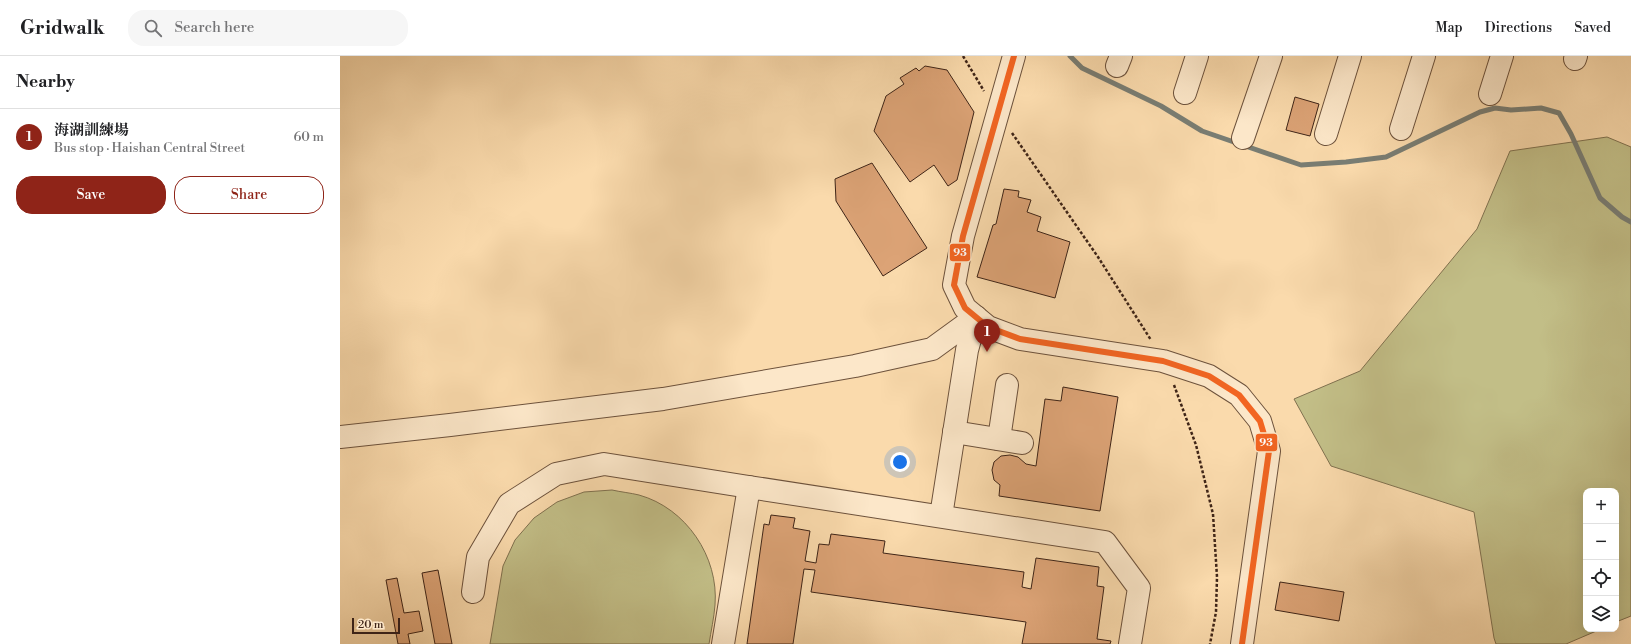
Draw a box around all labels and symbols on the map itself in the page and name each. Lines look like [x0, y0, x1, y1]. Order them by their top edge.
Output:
line badge: 93 [949, 243, 971, 262]
text: 93 [953, 246, 967, 260]
pin: 1 [974, 319, 1000, 352]
line badge: 93 [1255, 433, 1278, 452]
text: 93 [1259, 436, 1273, 450]
your location [890, 452, 910, 472]
scale bar [352, 616, 400, 635]

